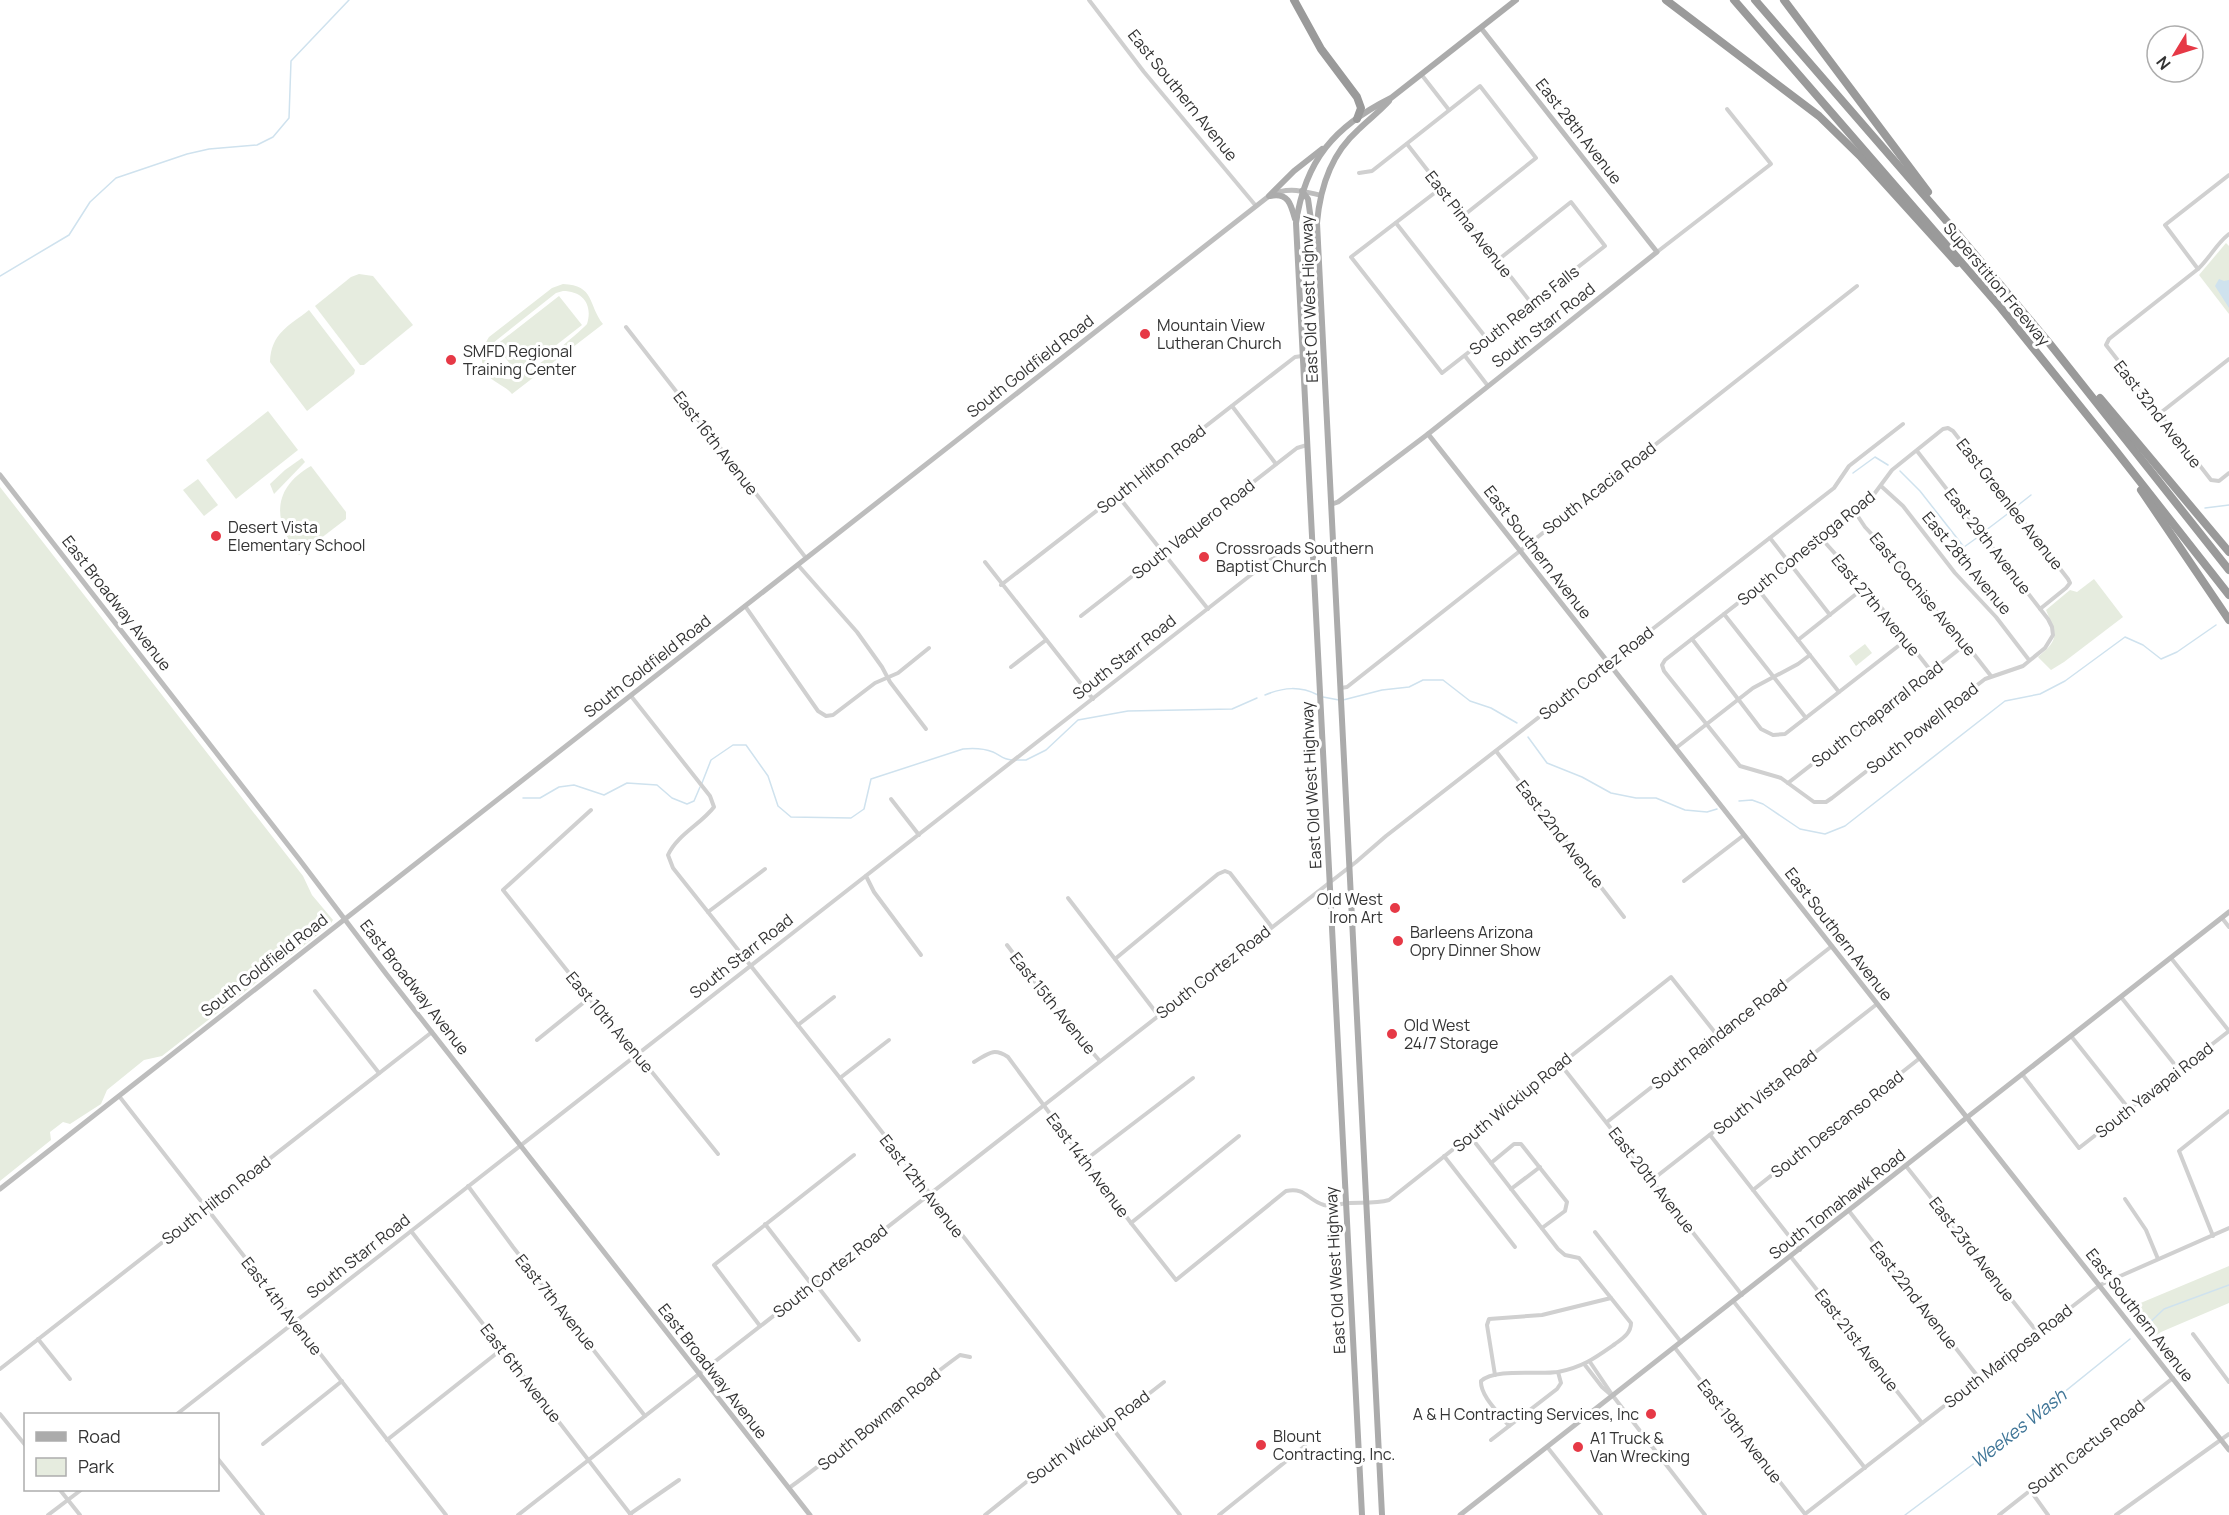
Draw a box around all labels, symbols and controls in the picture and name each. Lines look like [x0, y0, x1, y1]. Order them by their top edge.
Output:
north arrow [2145, 24, 2205, 84]
street label: East Southern Avenue [1123, 25, 1243, 165]
text: N [2151, 52, 2175, 75]
street label: East 28th Avenue [1531, 74, 1627, 188]
street label: East Pima Avenue [1420, 166, 1518, 282]
street label: East Old West Highway [1295, 214, 1323, 383]
street label: Superstition Freeway [1939, 217, 2056, 351]
street label: South Reams Falls [1465, 260, 1583, 360]
street label: South Starr Road [1487, 278, 1599, 372]
street label: South Goldfield Road [962, 310, 1098, 422]
place label: Mountain View Lutheran Church [1157, 314, 1281, 354]
marker: Mountain View Lutheran Church [1138, 327, 1152, 341]
place label: SMFD Regional Training Center [463, 340, 577, 380]
marker: SMFD Regional Training Center [444, 353, 458, 367]
street label: East 32nd Avenue [2109, 356, 2207, 472]
street label: East 16th Avenue [669, 387, 763, 499]
street label: South Hilton Road [1092, 420, 1210, 518]
street label: East Greenlee Avenue [1952, 434, 2068, 574]
street label: South Acacia Road [1538, 437, 1660, 539]
street label: South Vaquero Road [1127, 474, 1259, 584]
street label: East Southern Avenue [1479, 481, 1597, 623]
street label: East 29th Avenue [1940, 483, 2036, 599]
street label: South Conestoga Road [1733, 486, 1879, 610]
street label: East 28th Avenue [1917, 507, 2017, 619]
place label: Desert Vista Elementary School [228, 516, 366, 556]
street label: East Cochise Avenue [1865, 528, 1981, 660]
marker: Desert Vista Elementary School [209, 529, 223, 543]
street label: East Broadway Avenue [57, 531, 177, 675]
place label: Crossroads Southern Baptist Church [1216, 537, 1374, 577]
street label: East 27th Avenue [1827, 549, 1925, 661]
marker: Crossroads Southern Baptist Church [1197, 550, 1211, 564]
street label: South Goldfield Road [579, 610, 715, 722]
street label: South Starr Road [1068, 610, 1180, 704]
street label: South Cortez Road [1534, 621, 1658, 725]
street label: South Chaparral Road [1807, 656, 1947, 772]
street label: South Powell Road [1861, 677, 1983, 779]
street label: East Old West Highway [1296, 700, 1326, 869]
street label: East 22nd Avenue [1511, 776, 1609, 892]
street label: East Southern Avenue [1780, 863, 1898, 1005]
place label: Old West Iron Art [1317, 888, 1383, 928]
marker: Old West Iron Art [1388, 901, 1402, 915]
street label: South Goldfield Road [196, 909, 332, 1021]
street label: South Starr Road [685, 909, 797, 1003]
street label: East Broadway Avenue [355, 915, 475, 1059]
street label: South Cortez Road [1151, 920, 1275, 1024]
place label: Barleens Arizona Opry Dinner Show [1410, 921, 1541, 961]
marker: Barleens Arizona Opry Dinner Show [1391, 934, 1405, 948]
street label: East 15th Avenue [1005, 947, 1101, 1059]
street label: East 10th Avenue [561, 967, 659, 1077]
street label: South Raindance Road [1646, 974, 1792, 1094]
place label: Old West 24/7 Storage [1404, 1014, 1498, 1054]
marker: Old West 24/7 Storage [1385, 1027, 1399, 1041]
street label: South Yavapai Road [2091, 1037, 2217, 1143]
street label: South Vista Road [1709, 1045, 1821, 1139]
street label: South Wickiup Road [1448, 1047, 1576, 1157]
street label: South Descanso Road [1766, 1065, 1908, 1183]
street label: East 14th Avenue [1041, 1108, 1135, 1222]
street label: East 20th Avenue [1604, 1122, 1700, 1238]
street label: East 12th Avenue [875, 1130, 969, 1242]
street label: South Tomahawk Road [1764, 1144, 1910, 1264]
street label: South Hilton Road [157, 1151, 275, 1249]
street label: East Old West Highway [1320, 1185, 1350, 1354]
street label: East 23rd Avenue [1924, 1192, 2020, 1306]
street label: South Starr Road [302, 1209, 414, 1303]
street label: South Cortez Road [768, 1219, 892, 1323]
street label: East 22nd Avenue [1865, 1237, 1963, 1353]
street label: East Southern Avenue [2081, 1244, 2199, 1386]
street label: East 7th Avenue [510, 1249, 602, 1355]
street label: East 4th Avenue [237, 1252, 327, 1360]
street label: East 21st Avenue [1810, 1284, 1904, 1396]
street label: East Broadway Avenue [653, 1299, 773, 1443]
street label: South Mariposa Road [1939, 1299, 2077, 1413]
street label: East 6th Avenue [475, 1319, 567, 1427]
street label: South Bowman Road [813, 1363, 945, 1475]
street label: East 19th Avenue [1693, 1375, 1787, 1487]
water label: Weekes Wash [1965, 1382, 2072, 1473]
street label: South Wickiup Road [1022, 1385, 1154, 1489]
street label: South Cactus Road [2023, 1394, 2149, 1500]
place label: A & H Contracting Services, Inc [1413, 1403, 1639, 1425]
marker: A & H Contracting Services, Inc [1644, 1407, 1658, 1421]
legend [24, 1413, 219, 1491]
text: Road [78, 1424, 121, 1448]
place label: Blount Contracting, Inc. [1273, 1425, 1395, 1465]
place label: A1 Truck & Van Wrecking [1590, 1427, 1690, 1467]
marker: Blount Contracting, Inc. [1254, 1438, 1268, 1452]
marker: A1 Truck & Van Wrecking [1571, 1440, 1585, 1454]
text: Park [78, 1454, 115, 1478]

